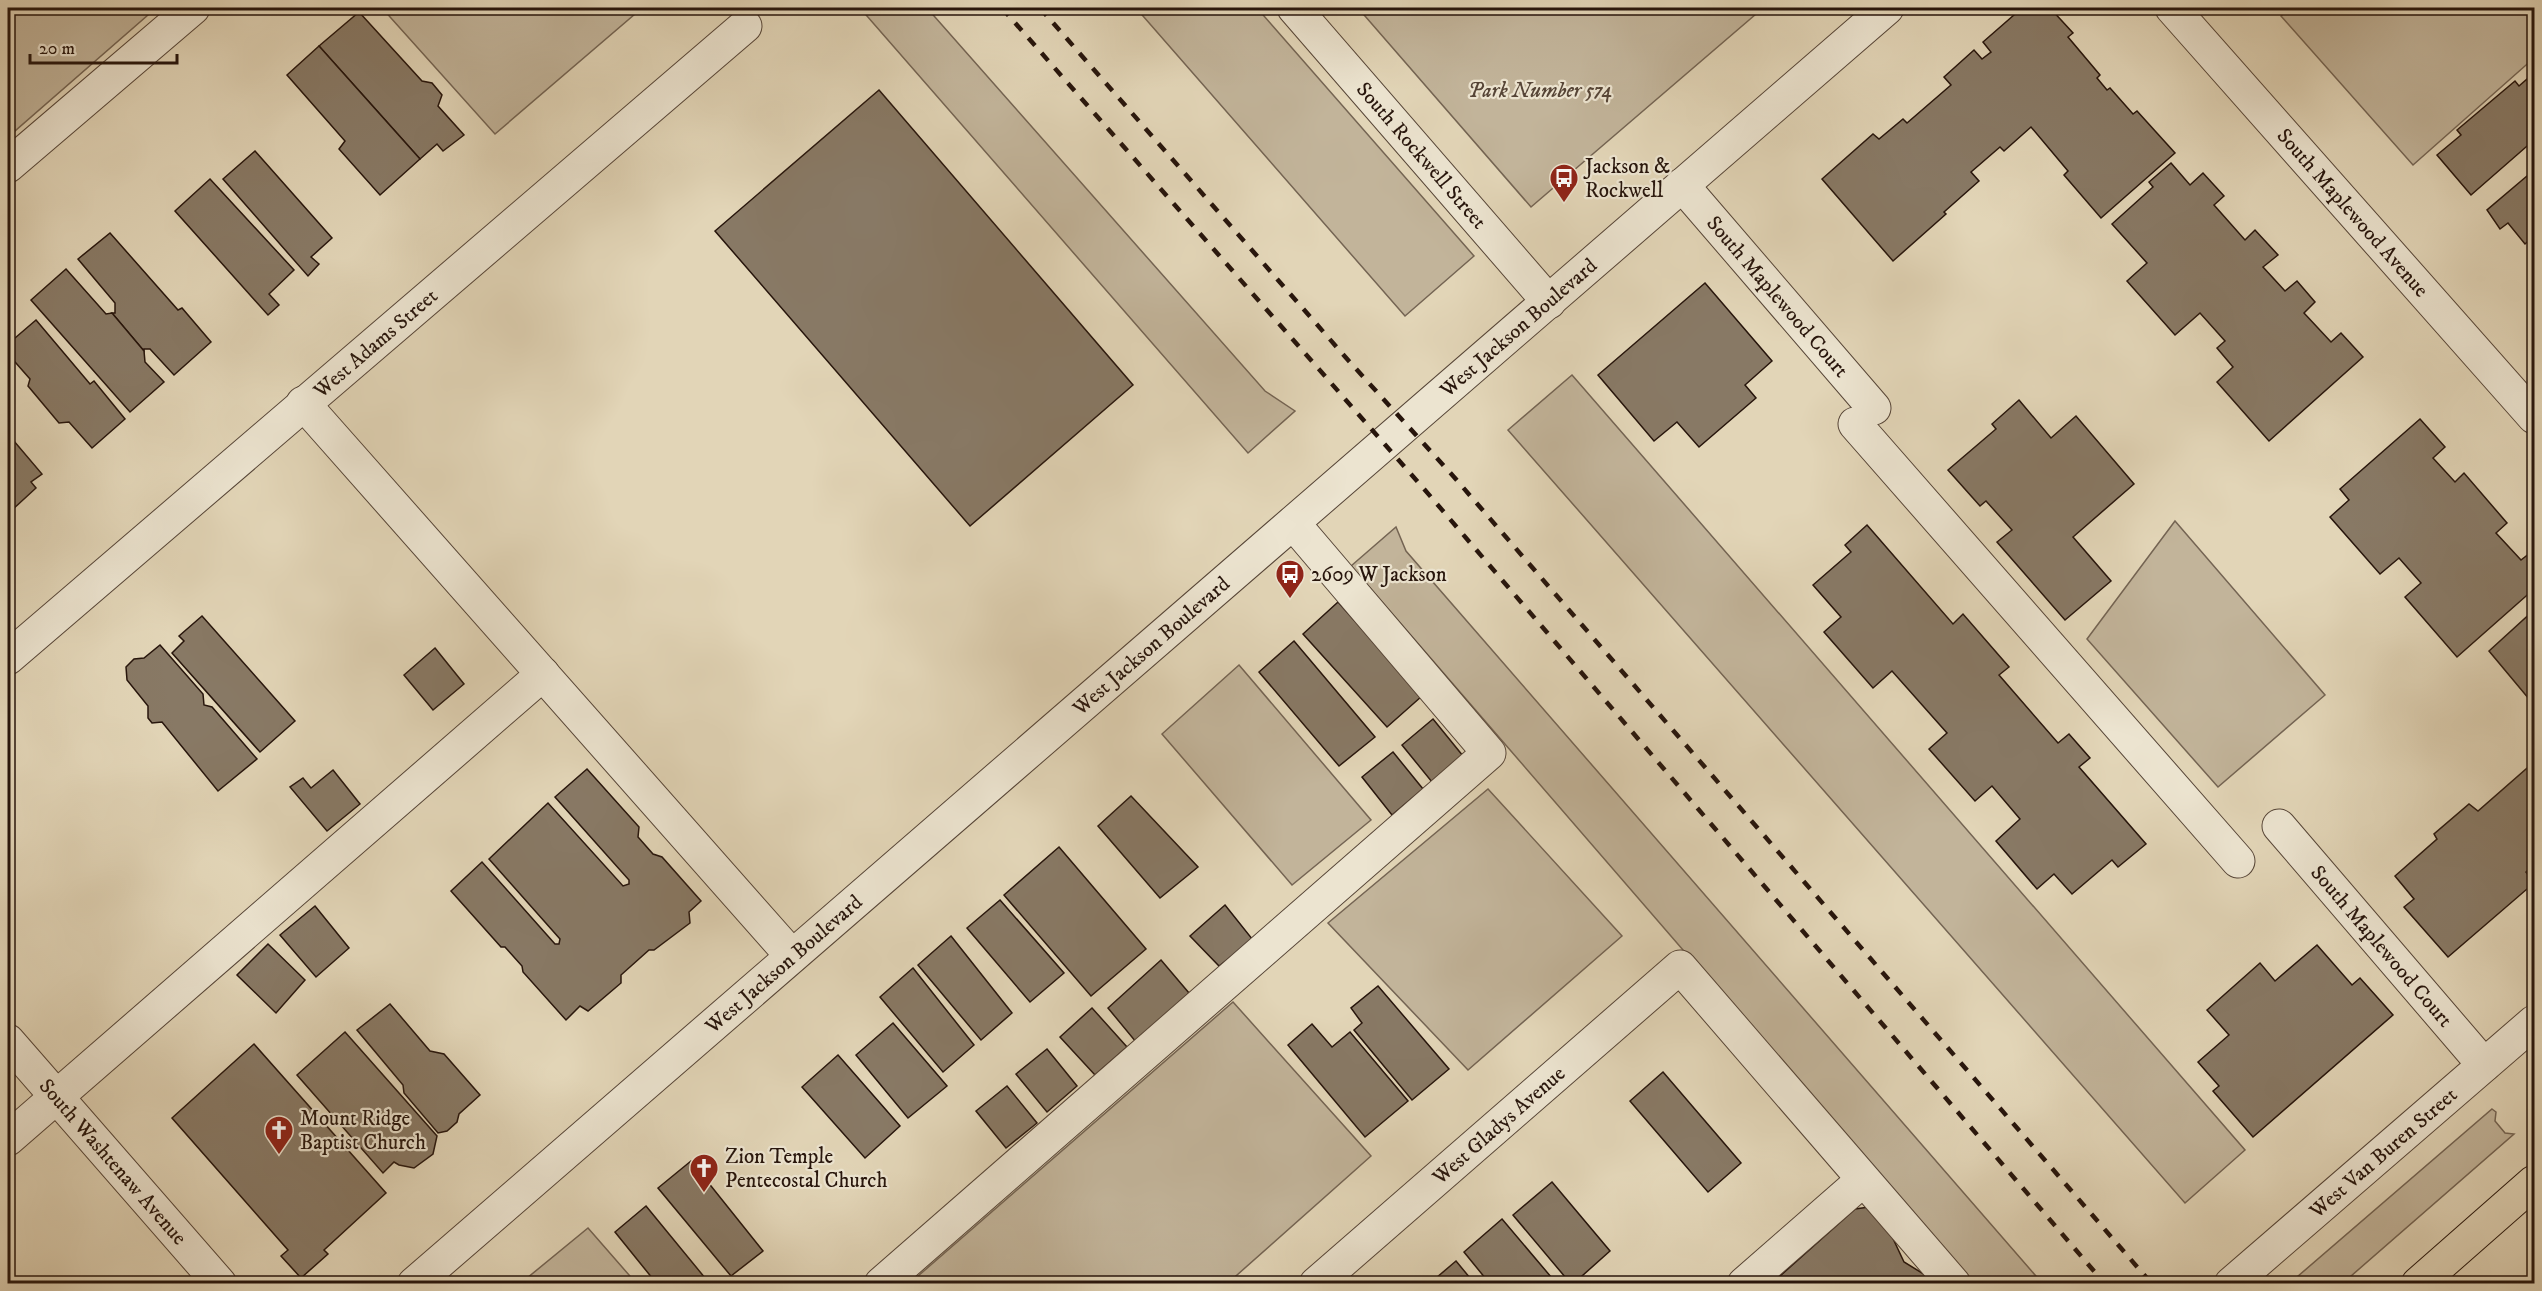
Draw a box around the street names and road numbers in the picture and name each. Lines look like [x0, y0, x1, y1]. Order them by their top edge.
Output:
street label: South Rockwell Street [1350, 77, 1492, 235]
street label: South Maplewood Avenue [2271, 123, 2434, 303]
street label: South Maplewood Court [1700, 211, 1854, 383]
street label: West Jackson Boulevard [1434, 253, 1603, 404]
street label: West Adams Street [308, 283, 444, 405]
street label: West Jackson Boulevard [1067, 571, 1236, 722]
street label: South Maplewood Court [2305, 860, 2458, 1033]
street label: West Jackson Boulevard [700, 889, 868, 1040]
street label: West Gladys Avenue [1427, 1061, 1571, 1191]
street label: South Washtenaw Avenue [33, 1074, 192, 1251]
street label: West Van Buren Street [2304, 1082, 2463, 1225]

